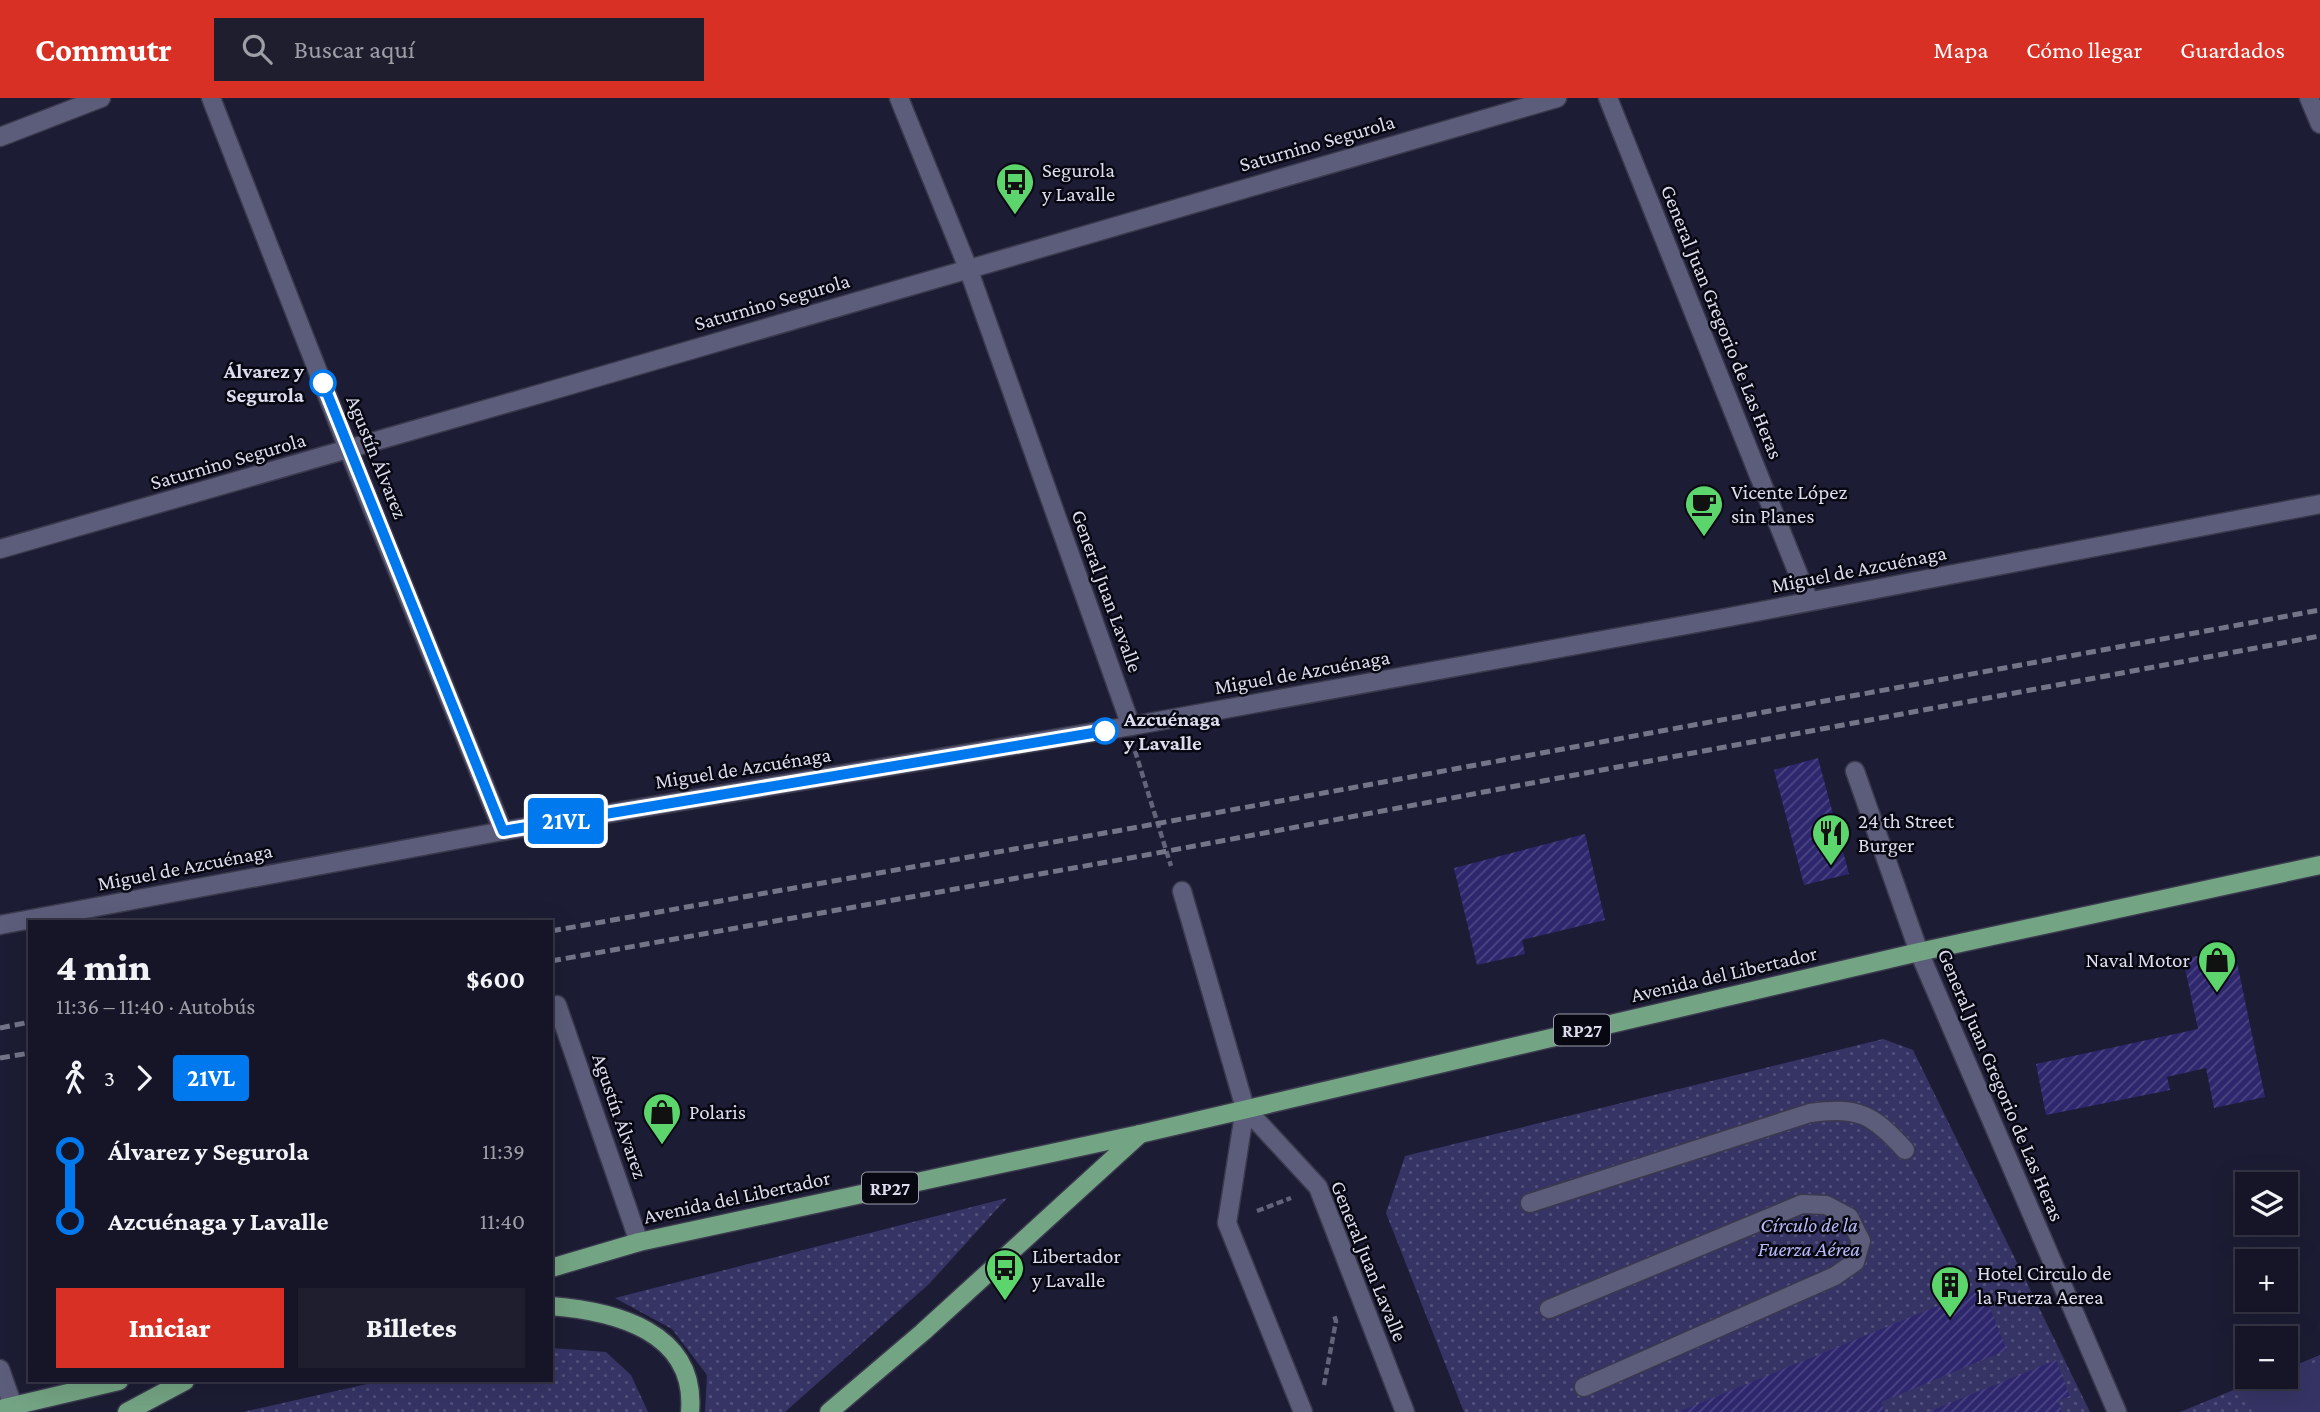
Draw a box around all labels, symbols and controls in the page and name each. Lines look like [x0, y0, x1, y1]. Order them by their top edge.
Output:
search box [214, 18, 704, 81]
icon: search [238, 30, 276, 68]
text: Commutr [35, 31, 172, 68]
text: Buscar aquí [294, 35, 415, 64]
text: Mapa [1934, 36, 1988, 63]
text: Cómo llegar [2026, 36, 2142, 63]
text: Guardados [2180, 36, 2285, 63]
street label: Saturnino Segurola [1237, 109, 1398, 177]
place label: Segurola y Lavalle [1041, 158, 1115, 206]
bus stop icon: Segurola y Lavalle [994, 161, 1036, 216]
street label: General Juan Gregorio de Las Heras [1656, 181, 1788, 463]
street label: Saturnino Segurola [692, 268, 853, 336]
place label: Álvarez y Segurola [223, 359, 305, 407]
marker: Álvarez y Segurola [310, 370, 336, 396]
street label: Agustín Álvarez [341, 392, 413, 522]
street label: Saturnino Segurola [148, 427, 309, 495]
place label: Vicente López sin Planes [1731, 480, 1847, 528]
cafe icon: Vicente López sin Planes [1683, 483, 1725, 538]
street label: General Juan Lavalle [1066, 506, 1148, 676]
street label: Miguel de Azcuénaga [1769, 540, 1949, 598]
street label: Miguel de Azcuénaga [1212, 645, 1392, 699]
place label: Azcuénaga y Lavalle [1123, 707, 1221, 755]
marker: Azcuénaga y Lavalle [1092, 718, 1118, 744]
street label: Miguel de Azcuénaga [653, 742, 833, 794]
line badge: 21VL [517, 798, 615, 844]
text: 21VL [542, 807, 590, 834]
place label: 24 th Street Burger [1858, 809, 1955, 857]
restaurant icon: 24 th Street Burger [1810, 812, 1852, 867]
street label: Miguel de Azcuénaga [95, 838, 275, 896]
shop icon: Naval Motor [2196, 939, 2238, 994]
street label: Avenida del Libertador [1629, 941, 1820, 1007]
street label: General Juan Gregorio de Las Heras [1933, 945, 2069, 1225]
text: 4 min [56, 946, 151, 988]
place label: Naval Motor [2085, 948, 2191, 972]
text: $600 [466, 965, 525, 994]
text: 11:36 – 11:40 · Autobús [56, 993, 255, 1019]
road number: RP27 [1554, 1014, 1610, 1046]
street label: Agustín Álvarez [587, 1050, 653, 1182]
icon: walk [56, 1059, 94, 1097]
icon: forward [125, 1059, 163, 1097]
text: 21VL [187, 1064, 235, 1091]
text: 3 [104, 1065, 115, 1091]
shop icon: Polaris [641, 1091, 683, 1146]
place label: Polaris [689, 1100, 746, 1124]
text: Álvarez y Segurola [108, 1137, 309, 1166]
text: 11:39 [482, 1138, 525, 1164]
street label: Avenida del Libertador [641, 1165, 833, 1229]
road number: RP27 [862, 1172, 918, 1204]
map controls [2235, 1172, 2298, 1389]
button: layers [2235, 1172, 2298, 1235]
street label: General Juan Lavalle [1326, 1177, 1412, 1345]
text: Azcuénaga y Lavalle [108, 1207, 329, 1236]
text: 11:40 [480, 1208, 525, 1234]
park label: Círculo de la Fuerza Aérea [1758, 1213, 1860, 1261]
place label: Libertador y Lavalle [1031, 1244, 1121, 1292]
bus stop icon: Libertador y Lavalle [984, 1247, 1026, 1302]
button: + [2235, 1249, 2298, 1312]
place label: Hotel Circulo de la Fuerza Aerea [1977, 1261, 2112, 1309]
building icon: Hotel Circulo de la Fuerza Aerea [1929, 1264, 1971, 1319]
button: Iniciar [56, 1288, 284, 1368]
button: Billetes [298, 1288, 525, 1368]
button: − [2235, 1326, 2298, 1389]

